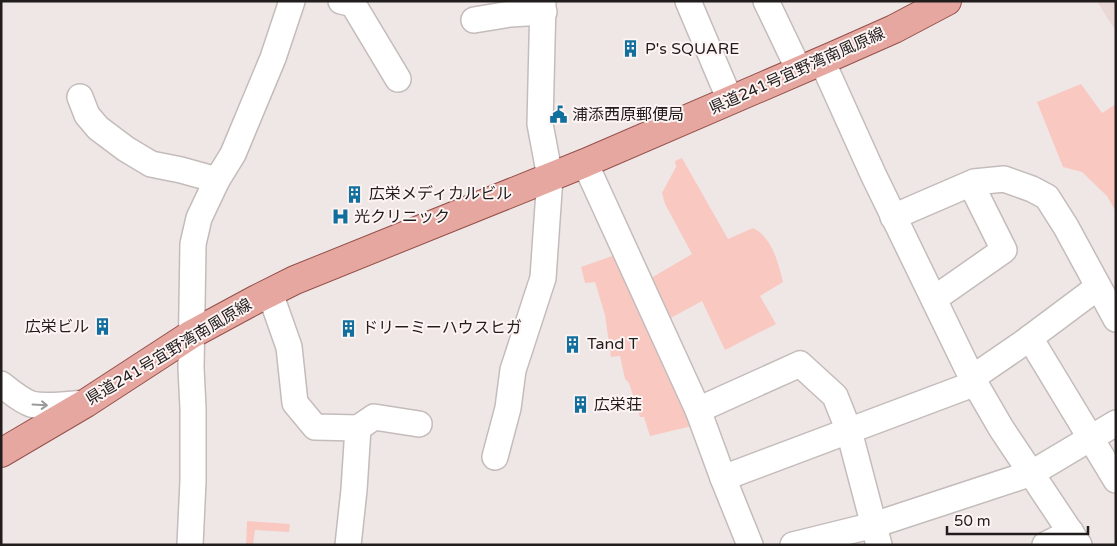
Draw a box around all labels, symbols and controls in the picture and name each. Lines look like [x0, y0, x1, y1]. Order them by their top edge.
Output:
street label: 県道241号宜野湾南風原線 [706, 23, 888, 119]
building icon: P's SQUARE [621, 39, 641, 59]
place label: P's SQUARE [645, 39, 739, 59]
public building icon: 浦添西原郵便局 [548, 105, 568, 125]
place label: 浦添西原郵便局 [572, 105, 684, 125]
building icon: 広栄メディカルビル [345, 184, 365, 204]
place label: 広栄メディカルビル [369, 184, 512, 204]
hospital icon: 光クリニック [330, 207, 350, 227]
place label: 光クリニック [354, 207, 450, 227]
street label: 県道241号宜野湾南風原線 [82, 294, 256, 410]
place label: 広栄ビル [25, 317, 89, 337]
building icon: 広栄ビル [93, 317, 113, 337]
building icon: ドリーミーハウスヒガ [338, 318, 358, 338]
place label: ドリーミーハウスヒガ [362, 318, 522, 338]
building icon: Tand T [563, 334, 583, 354]
place label: Tand T [587, 334, 638, 354]
building icon: 広栄荘 [570, 395, 590, 415]
place label: 広栄荘 [594, 395, 642, 415]
one-way arrow [32, 400, 48, 409]
scale bar [947, 504, 1088, 536]
text: 50 m [954, 512, 991, 530]

